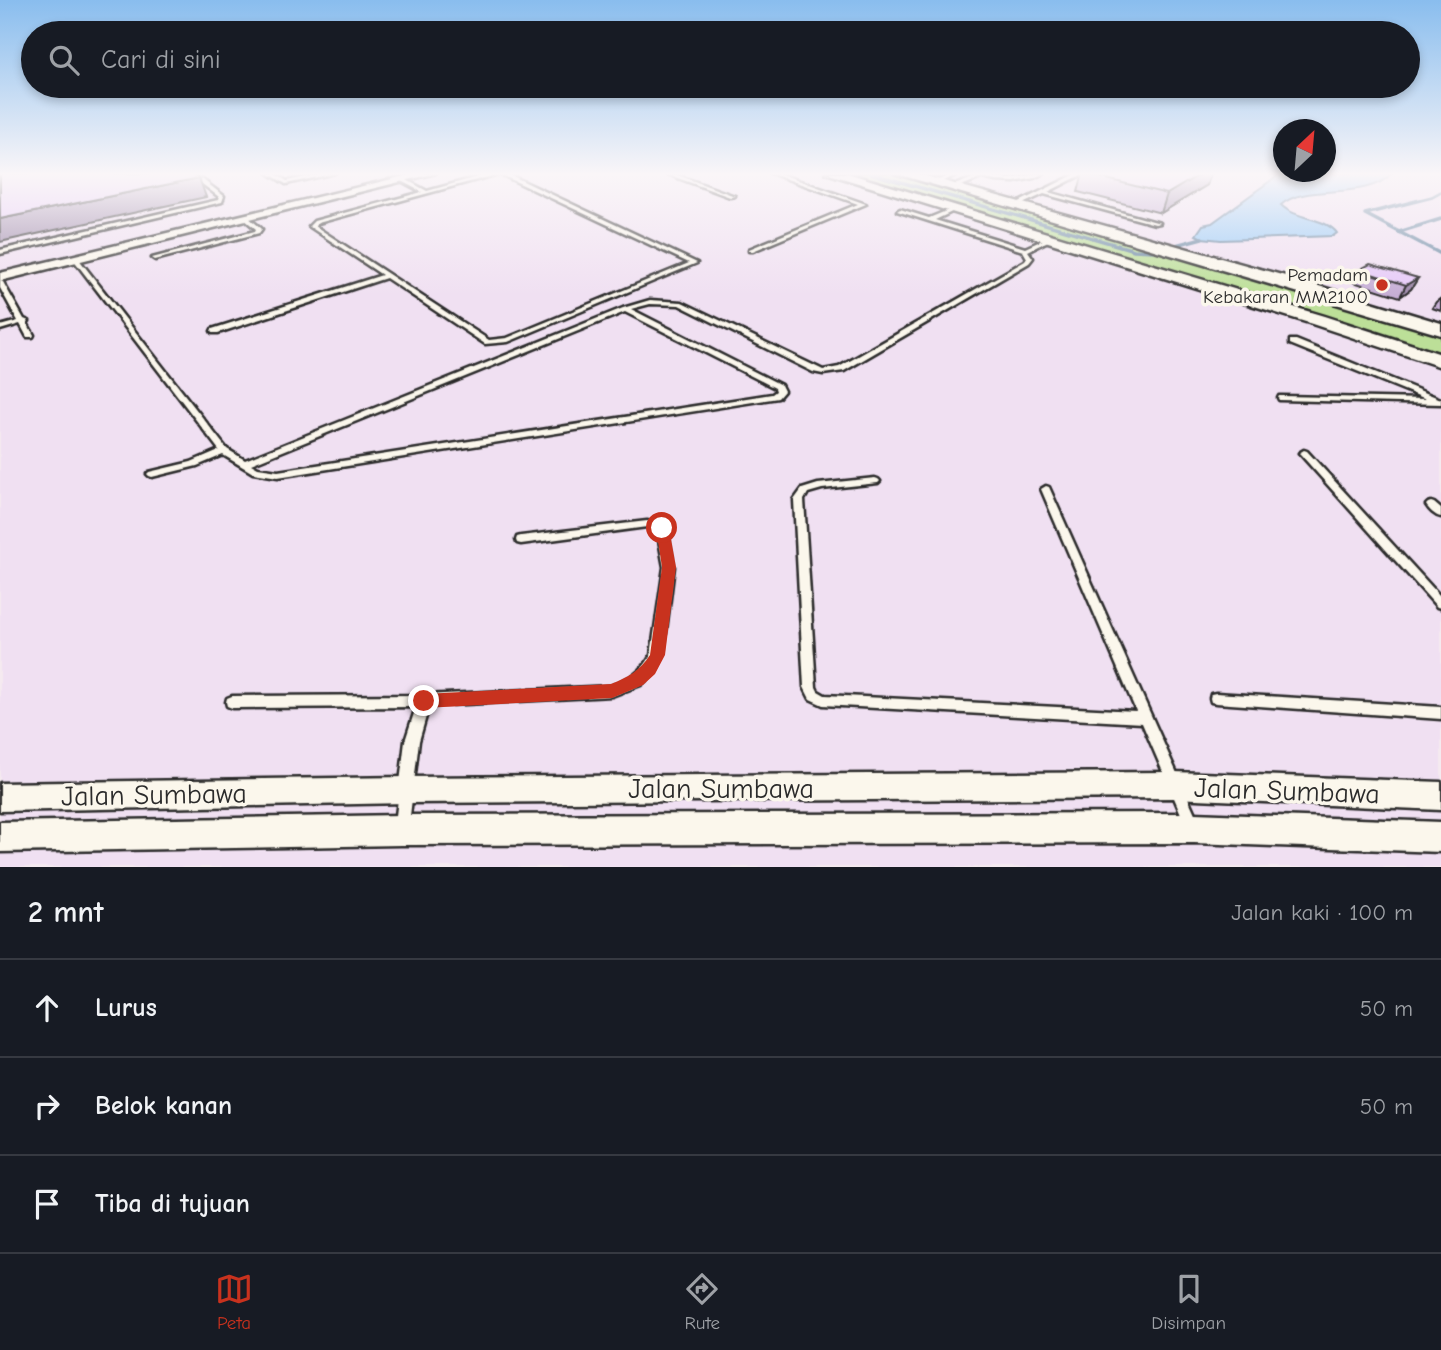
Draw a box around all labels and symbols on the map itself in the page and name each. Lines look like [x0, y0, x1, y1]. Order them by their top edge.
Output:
north arrow [1273, 119, 1336, 182]
place label: Pemadam Kebakaran MM2100 [1203, 264, 1368, 308]
marker: Pemadam Kebakaran MM2100 [1374, 277, 1390, 293]
route start [646, 512, 677, 543]
route end [408, 685, 439, 716]
street label: Jalan Sumbawa [1194, 772, 1380, 810]
street label: Jalan Sumbawa [628, 773, 814, 805]
street label: Jalan Sumbawa [61, 777, 247, 813]

